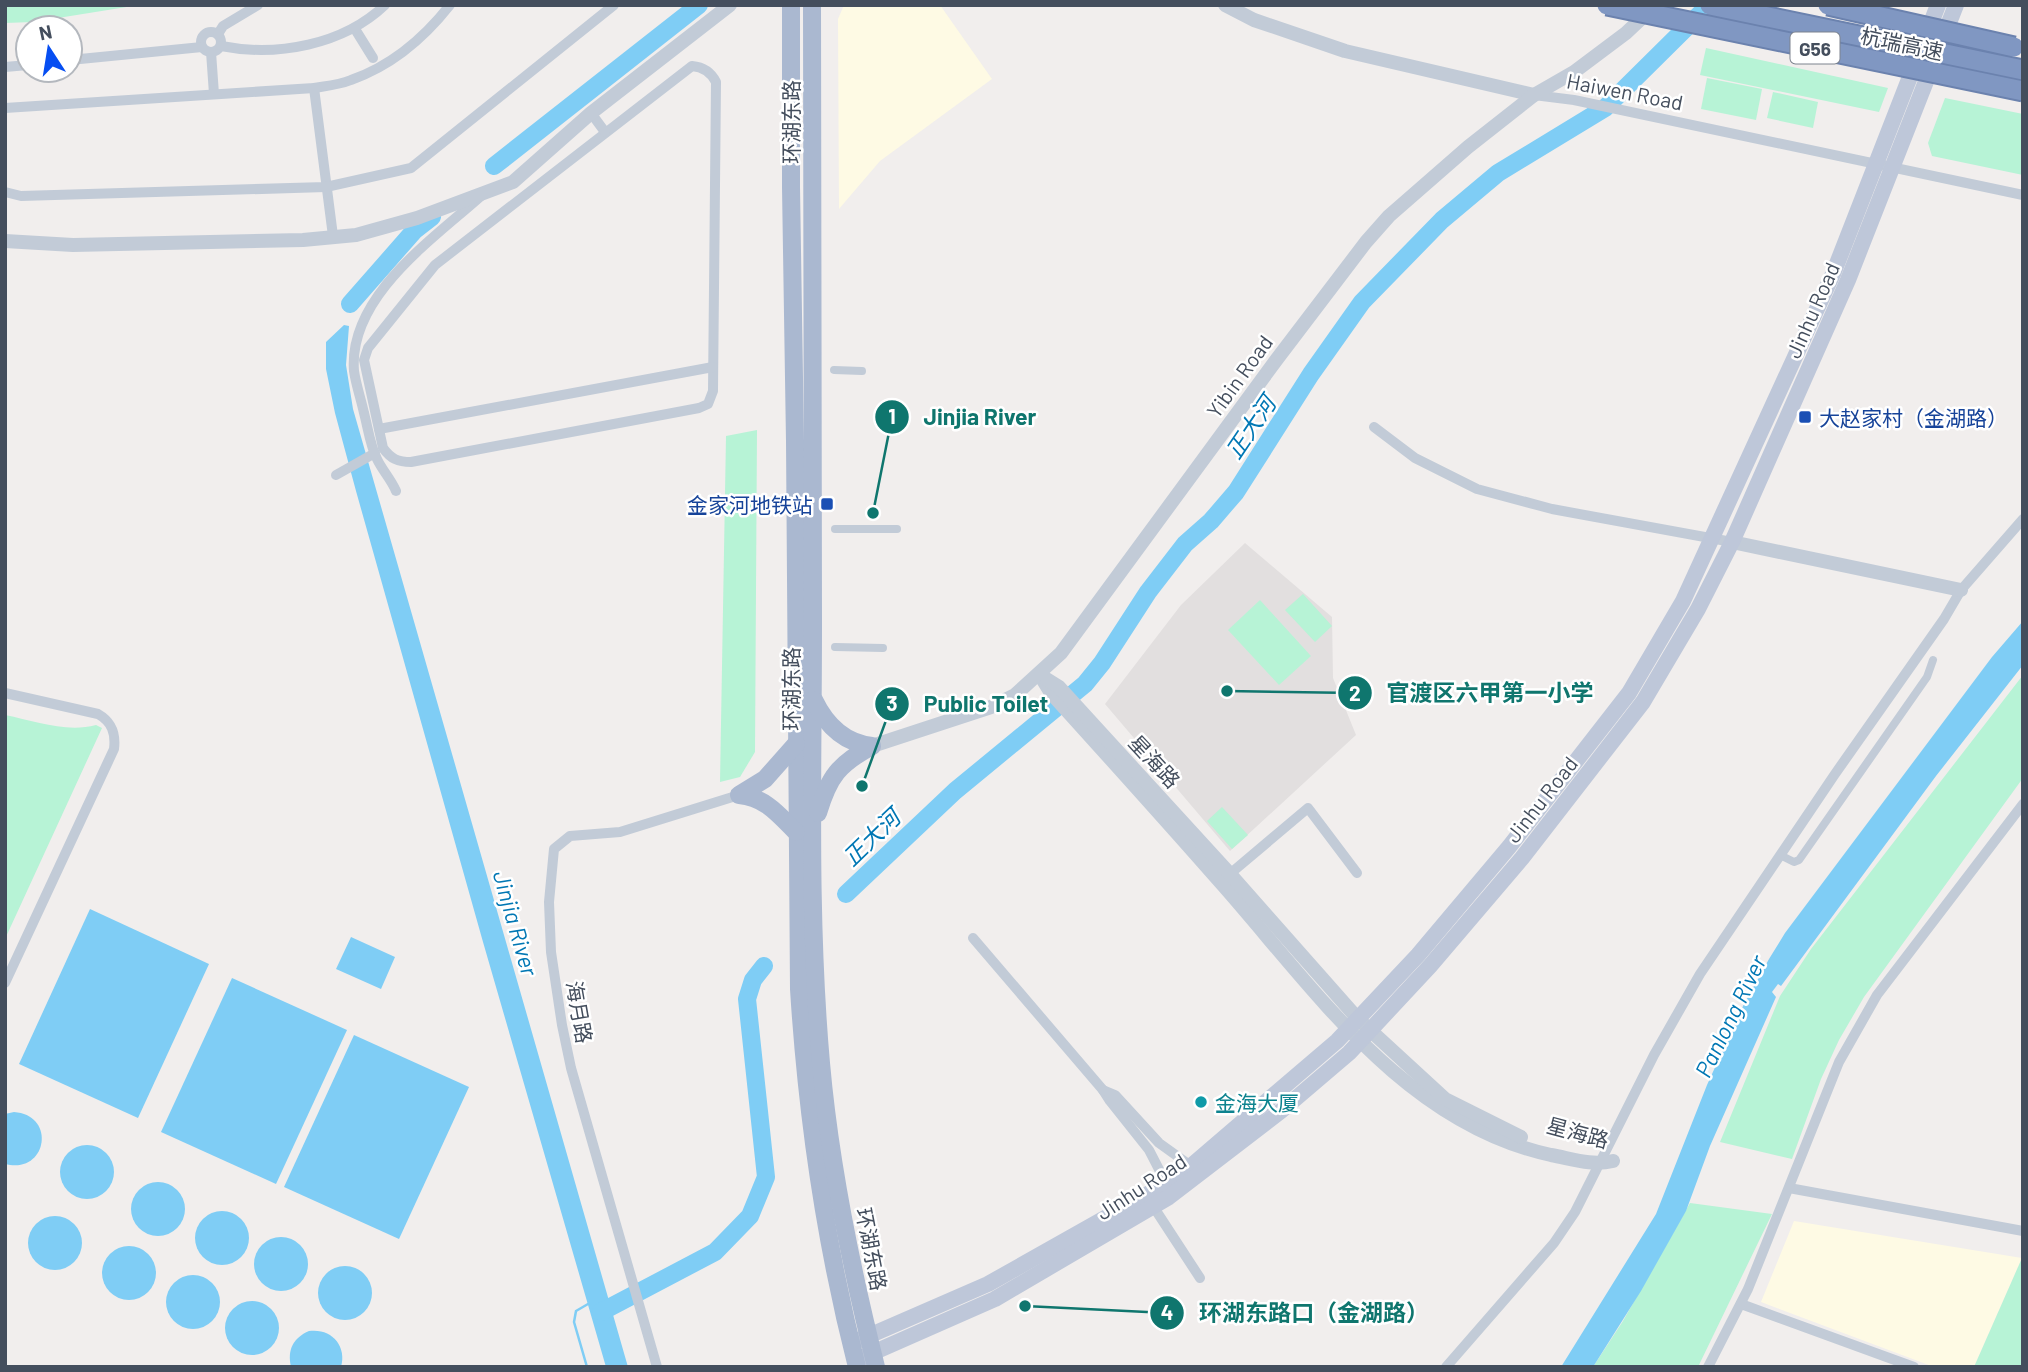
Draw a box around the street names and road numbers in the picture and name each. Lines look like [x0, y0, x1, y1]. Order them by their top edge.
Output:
street label: 杭瑞高速 [1858, 22, 1946, 64]
road number: G56 [1790, 32, 1840, 64]
street label: Haiwen Road [1565, 67, 1685, 115]
street label: 环湖东路 [778, 80, 803, 164]
street label: Jinhu Road [1780, 258, 1844, 362]
street label: Yibin Road [1201, 330, 1277, 422]
street label: 环湖东路 [778, 647, 803, 731]
street label: 星海路 [1124, 729, 1186, 793]
street label: Jinhu Road [1500, 751, 1582, 847]
street label: 海月路 [562, 979, 598, 1045]
street label: 星海路 [1544, 1112, 1612, 1152]
street label: Jinhu Road [1091, 1148, 1191, 1224]
street label: 环湖东路 [852, 1205, 892, 1293]

